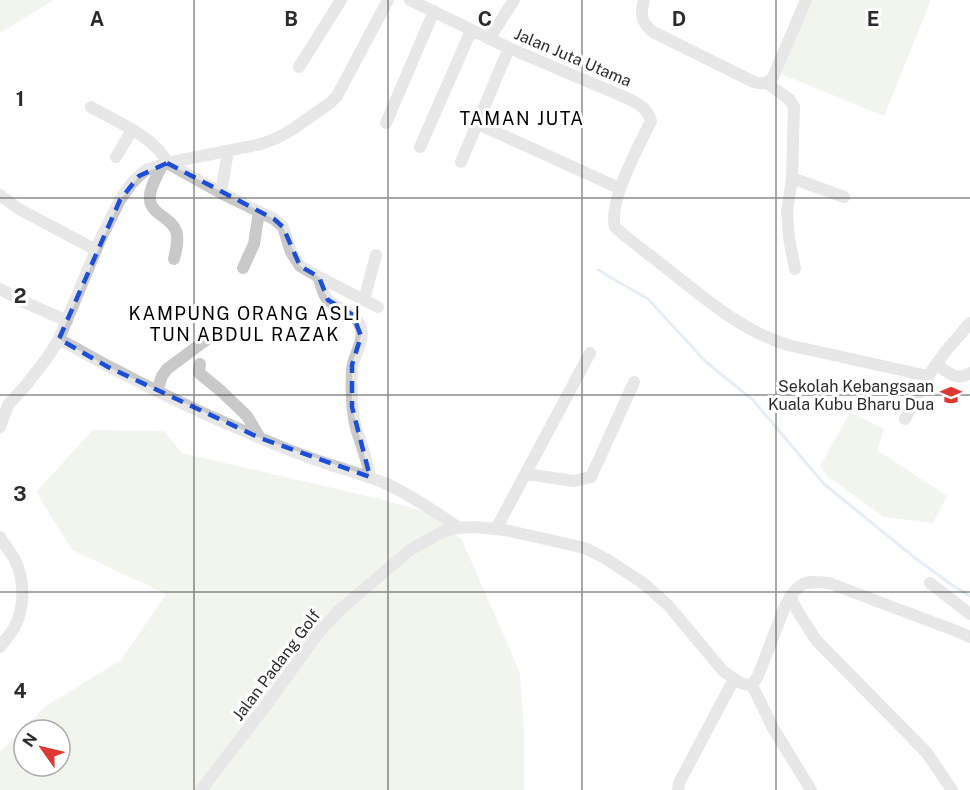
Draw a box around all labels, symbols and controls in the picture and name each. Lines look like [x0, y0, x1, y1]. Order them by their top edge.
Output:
text: A [90, 7, 104, 31]
text: B [284, 7, 298, 31]
text: C [478, 7, 492, 31]
text: D [672, 7, 686, 31]
text: E [867, 7, 879, 31]
street label: Jalan Juta Utama [511, 24, 634, 91]
text: 1 [16, 87, 24, 111]
district label: TAMAN JUTA [459, 108, 585, 129]
text: 2 [14, 284, 26, 308]
district label: KAMPUNG ORANG ASLI TUN ABDUL RAZAK [129, 303, 361, 345]
place label: Sekolah Kebangsaan Kuala Kubu Bharu Dua [768, 377, 934, 414]
school or university icon: Sekolah Kebangsaan Kuala Kubu Bharu Dua [939, 383, 963, 407]
text: 3 [13, 482, 27, 506]
street label: Jalan Padang Golf [229, 606, 324, 724]
text: 4 [13, 679, 27, 703]
north arrow [12, 718, 72, 778]
text: N [19, 729, 41, 750]

